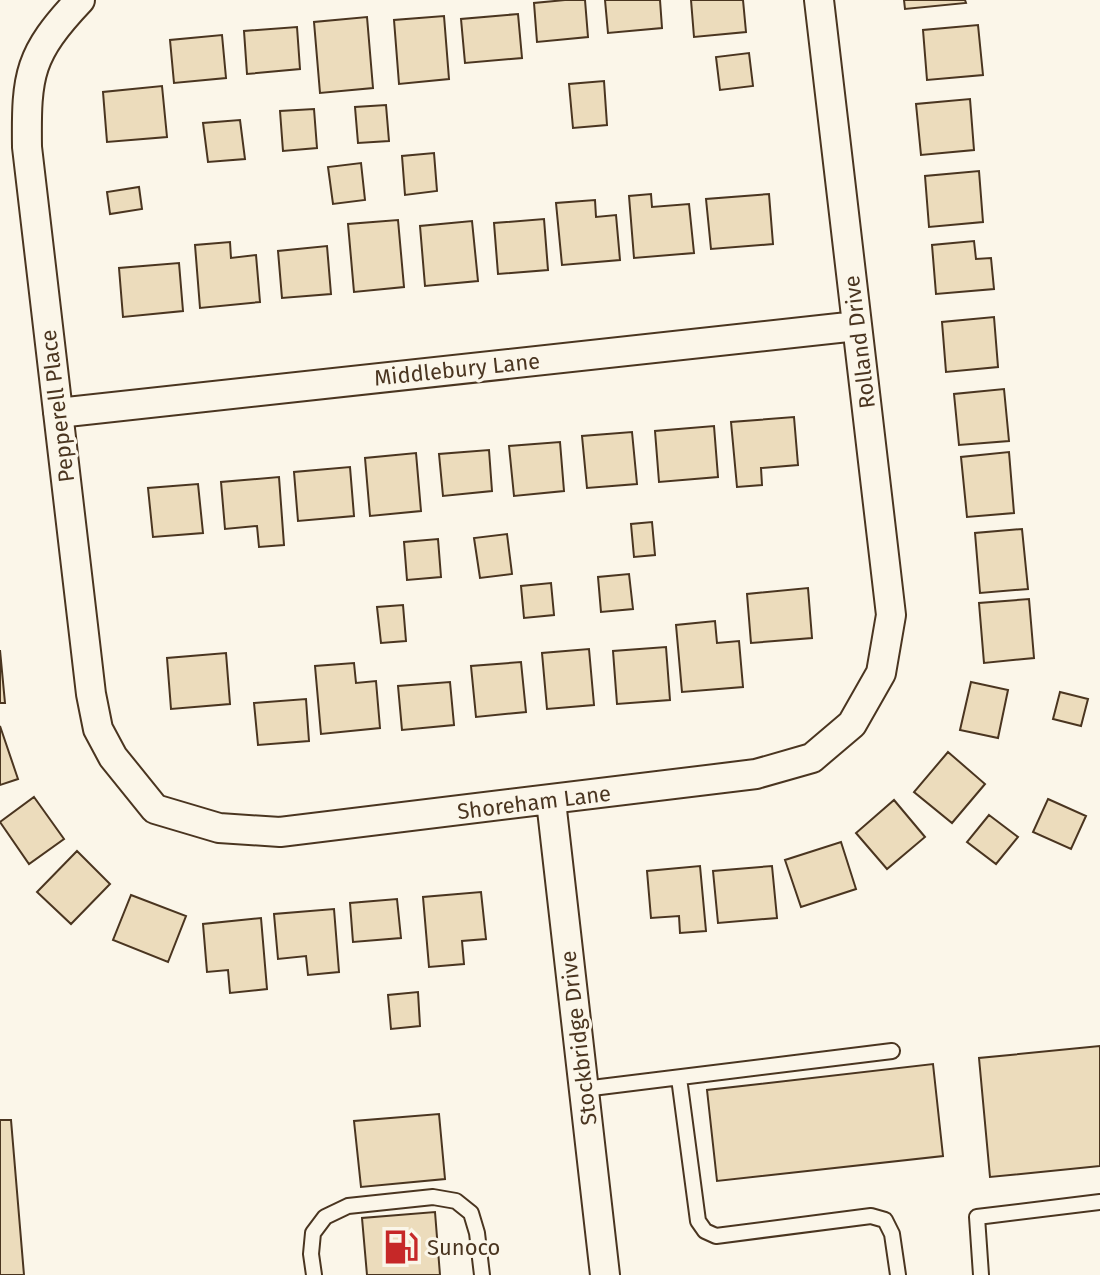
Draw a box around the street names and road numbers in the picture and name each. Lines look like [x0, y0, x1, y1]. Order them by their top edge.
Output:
street label: Rolland Drive [838, 274, 881, 410]
street label: Pepperell Place [35, 328, 80, 484]
street label: Middlebury Lane [373, 347, 541, 392]
street label: Shoreham Lane [456, 780, 612, 825]
street label: Stockbridge Drive [554, 949, 603, 1127]

